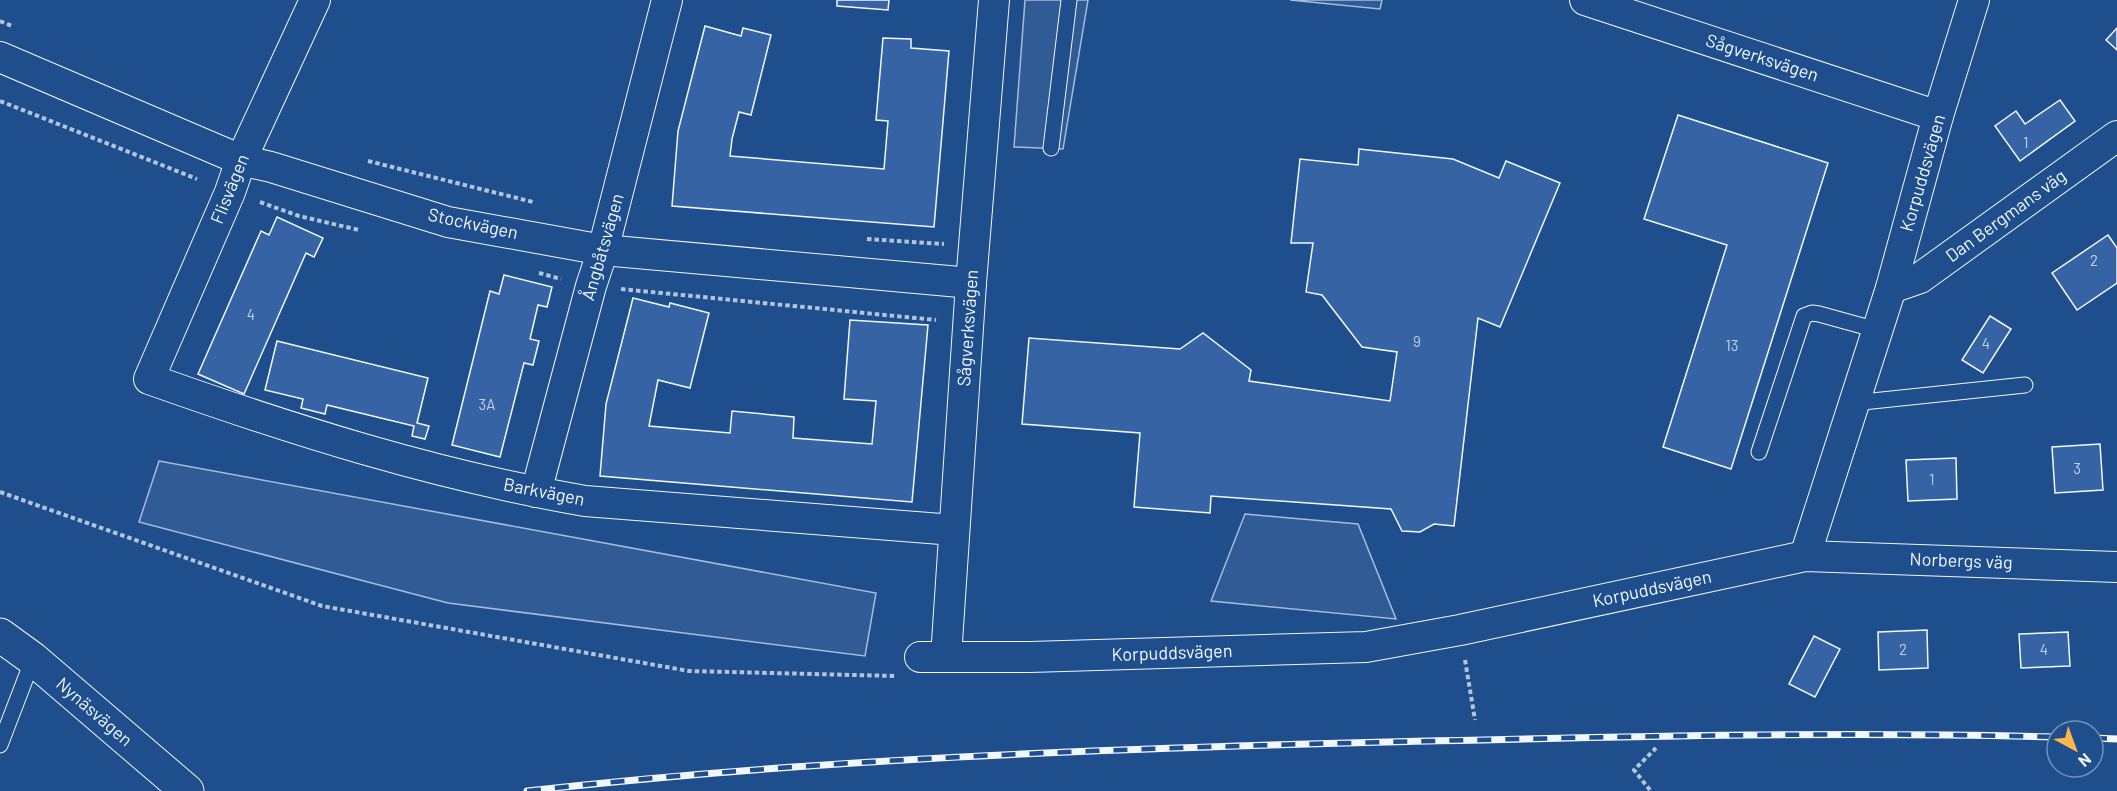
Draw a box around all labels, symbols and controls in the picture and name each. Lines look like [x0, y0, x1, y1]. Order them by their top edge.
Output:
street label: Sågverksvägen [1703, 28, 1821, 86]
street label: Korpuddsvägen [1895, 112, 1949, 234]
house number: 1 [2023, 133, 2029, 151]
street label: Flisvägen [205, 150, 253, 227]
street label: Dan Bergmans väg [1941, 164, 2070, 266]
street label: Ångbåtsvägen [576, 191, 628, 303]
street label: Stockvägen [426, 203, 520, 243]
house number: 2 [2090, 251, 2098, 269]
street label: Sågverksvägen [952, 269, 982, 387]
house number: 4 [247, 305, 255, 323]
house number: 9 [1413, 332, 1421, 350]
house number: 4 [1982, 334, 1990, 352]
house number: 13 [1726, 336, 1738, 354]
house number: 3A [479, 395, 495, 413]
house number: 3 [2073, 459, 2081, 477]
house number: 1 [1929, 470, 1935, 488]
street label: Barkvägen [502, 472, 587, 510]
street label: Norbergs väg [1909, 547, 2013, 573]
street label: Korpuddsvägen [1590, 565, 1713, 611]
street label: Korpuddsvägen [1111, 639, 1233, 665]
house number: 2 [1899, 640, 1907, 658]
house number: 4 [2040, 640, 2048, 658]
street label: Nynäsvägen [52, 672, 137, 750]
north arrow [2045, 719, 2105, 779]
text: N [2075, 750, 2095, 771]

